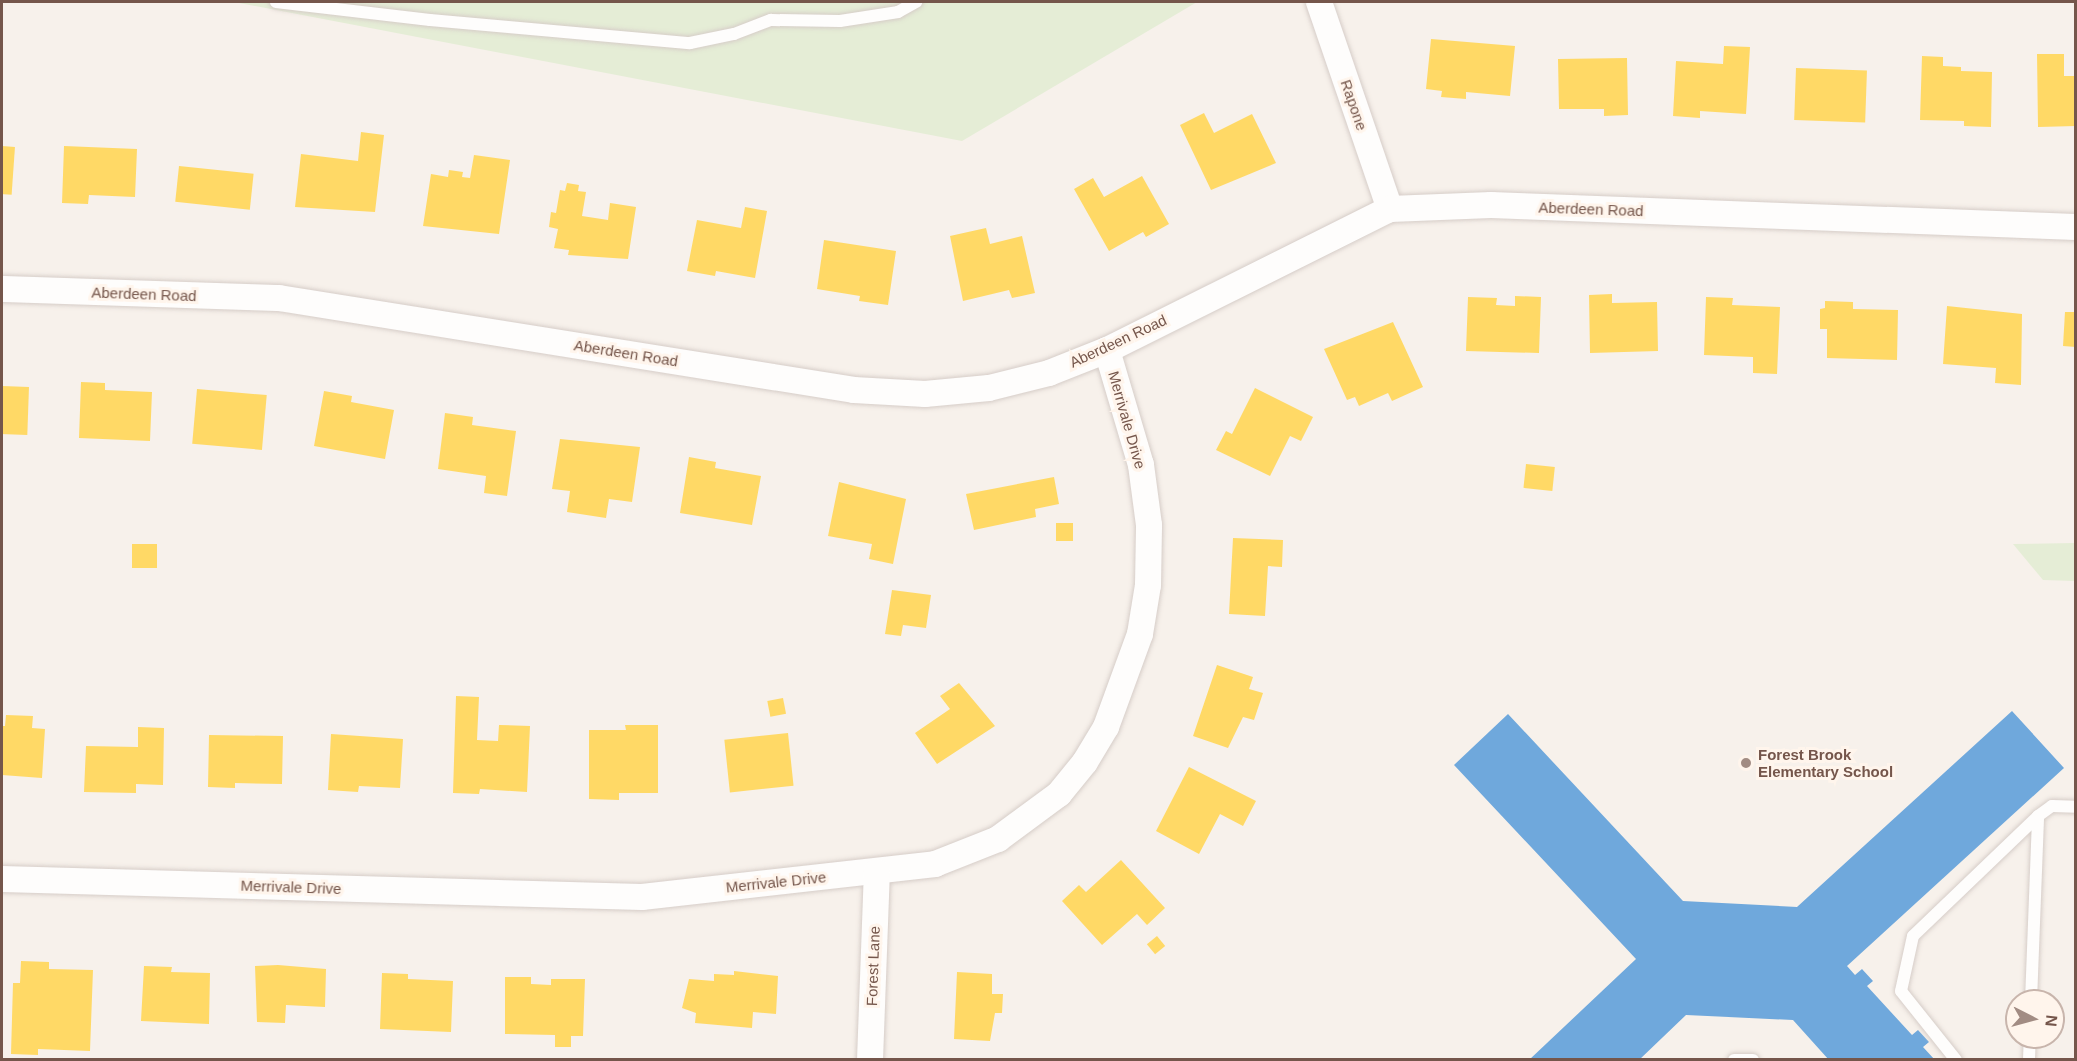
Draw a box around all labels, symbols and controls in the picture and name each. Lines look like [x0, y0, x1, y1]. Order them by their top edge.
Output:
street label: Rapone [1337, 77, 1371, 133]
street label: Aberdeen Road [1538, 198, 1644, 220]
street label: Aberdeen Road [91, 283, 197, 305]
street label: Aberdeen Road [1067, 311, 1169, 371]
street label: Aberdeen Road [573, 336, 679, 370]
street label: Merrivale Drive [1104, 369, 1150, 471]
place label: Forest Brook Elementary School [1758, 745, 1893, 780]
marker: Forest Brook Elementary School [1739, 756, 1753, 770]
street label: Merrivale Drive [725, 868, 827, 896]
street label: Merrivale Drive [240, 876, 342, 898]
street label: Forest Lane [863, 926, 883, 1006]
north arrow [2005, 989, 2065, 1049]
text: N [2042, 1014, 2060, 1027]

